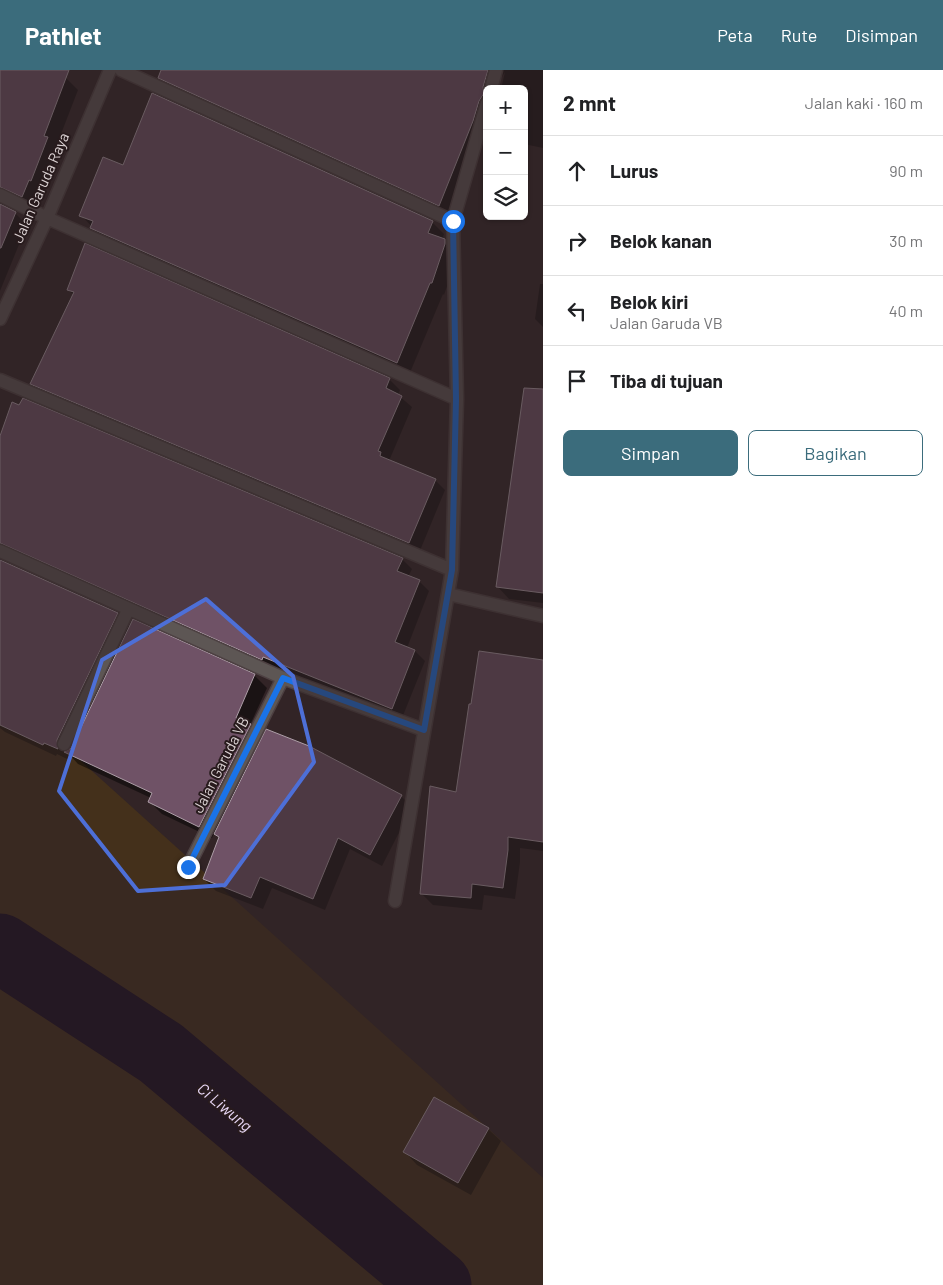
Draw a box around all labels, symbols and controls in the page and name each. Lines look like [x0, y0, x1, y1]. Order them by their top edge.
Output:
text: Pathlet [25, 21, 102, 50]
text: Peta [717, 24, 753, 46]
text: Rute [781, 24, 817, 46]
text: Disimpan [845, 24, 918, 46]
map controls [483, 85, 528, 220]
button: + [483, 85, 528, 130]
text: 2 mnt [563, 90, 616, 115]
text: Jalan kaki · 160 m [805, 93, 923, 112]
street label: Jalan Garuda Raya [8, 130, 72, 246]
button: − [483, 130, 528, 175]
icon: ahead [563, 157, 591, 185]
text: Lurus [610, 159, 658, 182]
text: 90 m [889, 161, 923, 180]
button: layers [483, 175, 528, 220]
route start [442, 210, 465, 233]
icon: right [563, 227, 591, 255]
text: Belok kanan [610, 229, 712, 252]
text: 30 m [889, 231, 923, 250]
text: Belok kiri [610, 290, 688, 313]
icon: left [563, 297, 591, 325]
text: 40 m [889, 301, 923, 320]
text: Jalan Garuda VB [610, 313, 723, 332]
icon: arrive [563, 367, 591, 395]
text: Tiba di tujuan [610, 369, 723, 392]
button: Simpan [563, 430, 738, 476]
button: Bagikan [748, 430, 923, 476]
street label: Jalan Garuda VB [188, 713, 252, 816]
route end [177, 856, 200, 879]
water label: Ci Liwung [194, 1078, 257, 1135]

